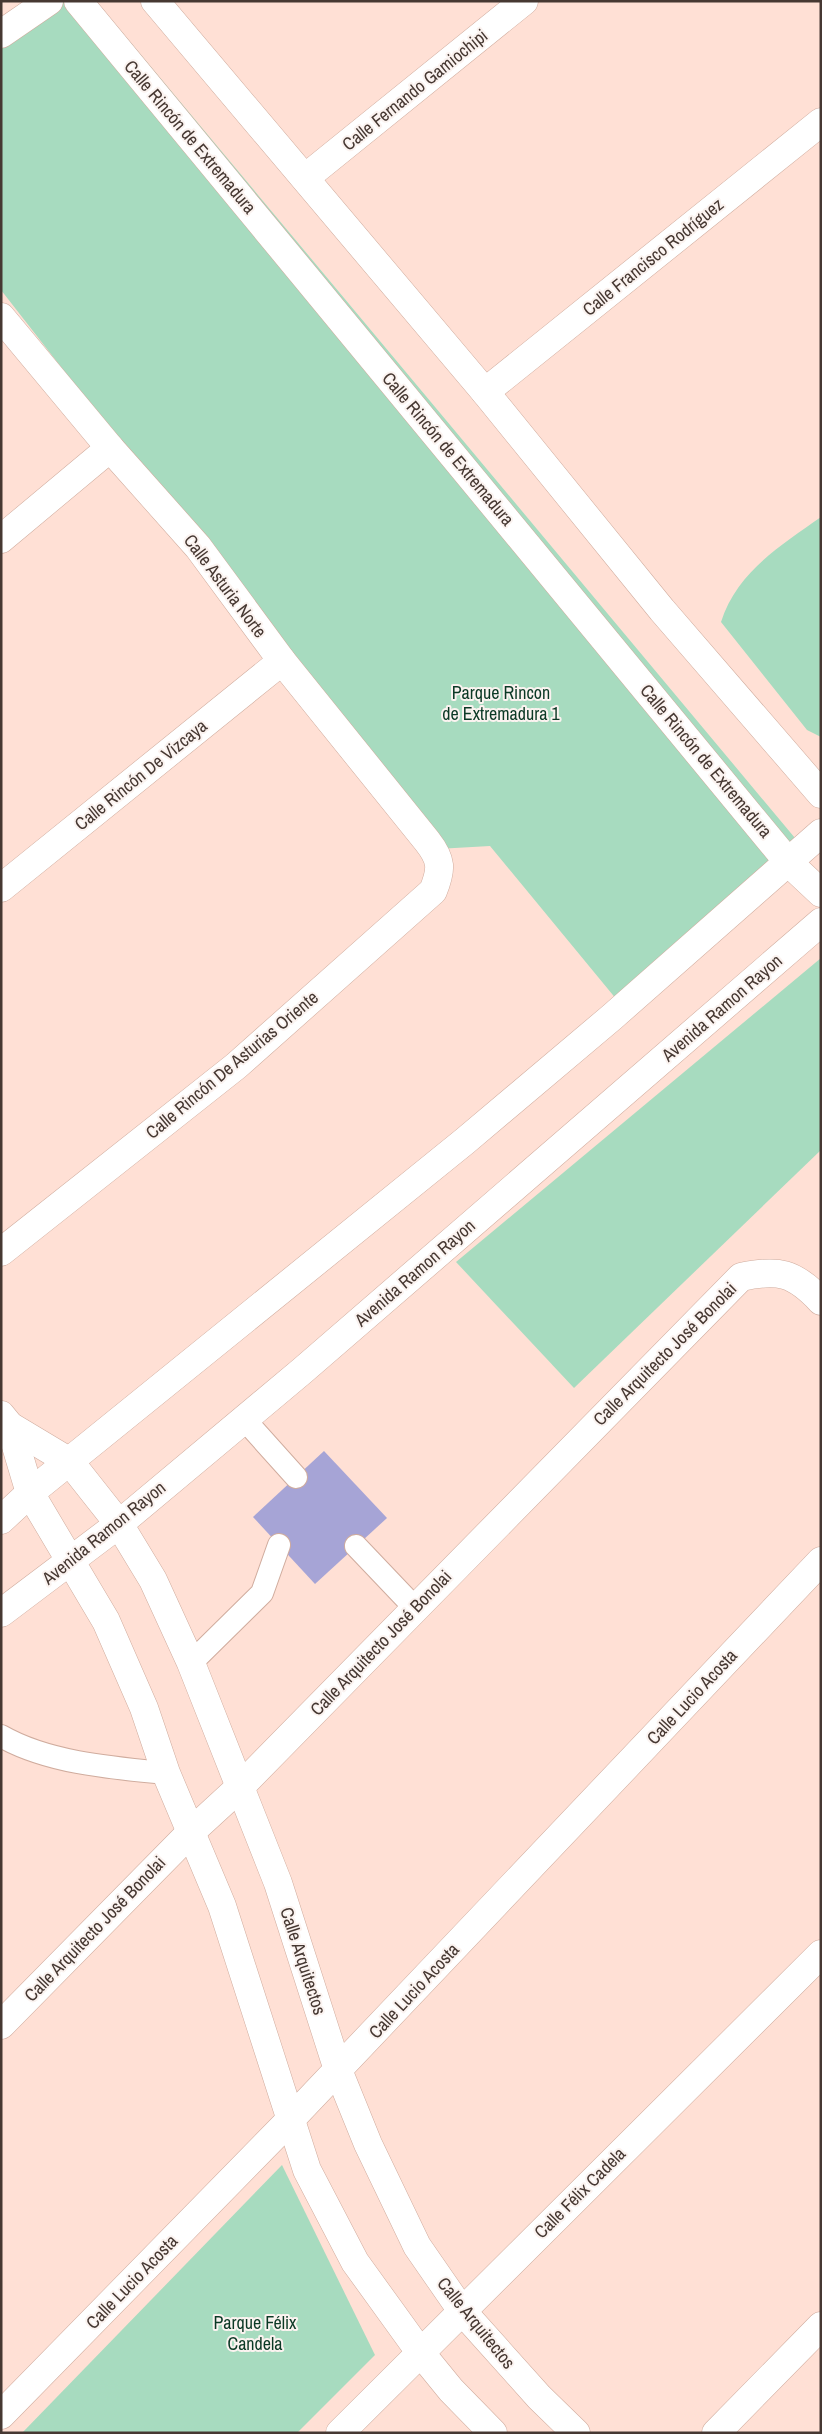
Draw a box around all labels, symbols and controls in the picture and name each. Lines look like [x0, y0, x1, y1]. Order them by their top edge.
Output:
street label: Calle Fernando Gamiochipi [337, 23, 493, 156]
street label: Calle Rincón de Extremadura [119, 54, 262, 219]
street label: Calle Francisco Rodríguez [577, 192, 728, 321]
street label: Calle Rincón de Extremadura [377, 366, 520, 531]
street label: Calle Asturia Norte [178, 529, 273, 643]
street label: Calle Rincón de Extremadura [635, 678, 778, 843]
park label: Parque Rincon de Extremadura 1 [442, 680, 560, 726]
street label: Calle Rincón De Vizcaya [69, 713, 212, 836]
street label: Avenida Ramon Rayon [655, 948, 787, 1068]
street label: Calle Rincón De Asturias Oriente [140, 985, 323, 1144]
street label: Avenida Ramon Rayon [348, 1213, 480, 1333]
street label: Calle Arquitecto José Bonolai [587, 1276, 742, 1431]
street label: Avenida Ramon Rayon [36, 1475, 171, 1591]
street label: Calle Arquitecto José Bonolai [304, 1564, 457, 1721]
street label: Calle Lucio Acosta [641, 1643, 742, 1750]
street label: Calle Arquitecto José Bonolai [18, 1850, 171, 2007]
street label: Calle Arquitectos [274, 1904, 333, 2018]
street label: Calle Lucio Acosta [363, 1937, 464, 2044]
street label: Calle Félix Cadela [528, 2141, 631, 2244]
street label: Calle Lucio Acosta [80, 2229, 183, 2334]
street label: Calle Arquitectos [432, 2271, 521, 2374]
park label: Parque Félix Candela [214, 2310, 297, 2356]

